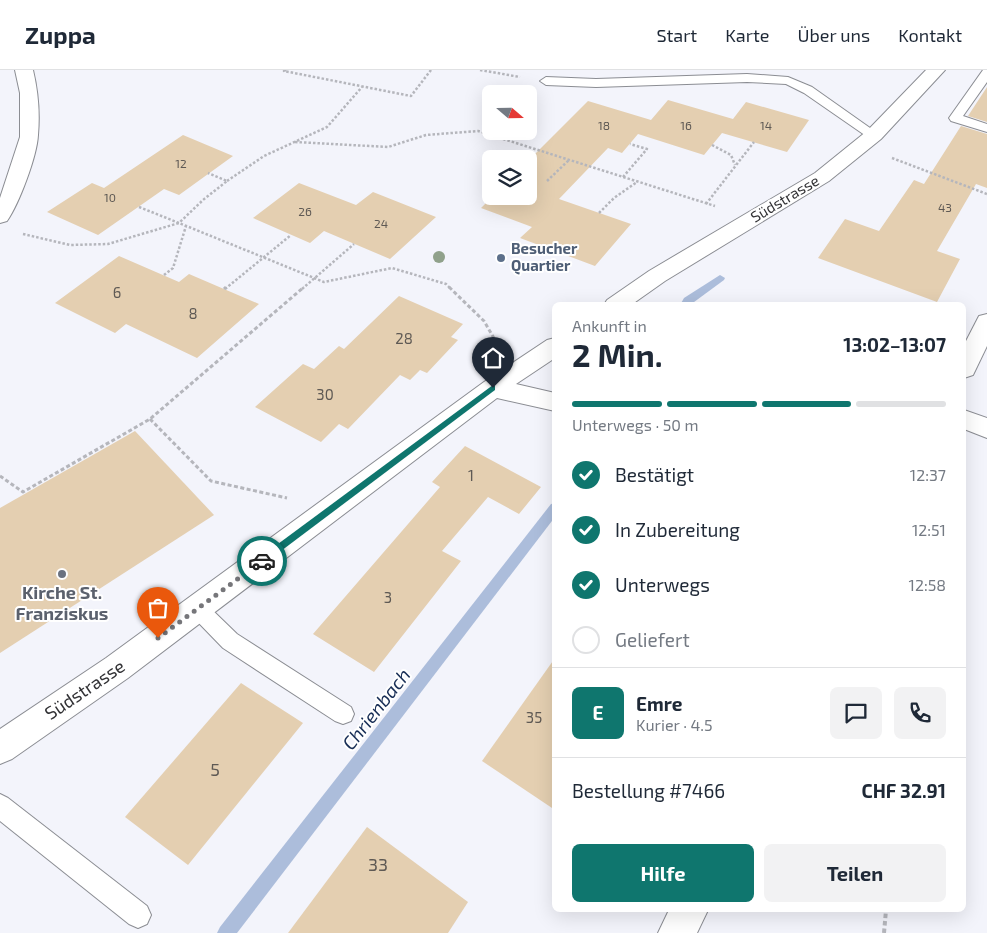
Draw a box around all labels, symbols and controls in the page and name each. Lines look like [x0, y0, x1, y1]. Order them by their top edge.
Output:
text: Zuppa [25, 20, 96, 49]
text: Start [656, 24, 697, 46]
text: Karte [725, 24, 770, 46]
text: Über uns [798, 24, 870, 46]
text: Kontakt [898, 24, 962, 46]
north arrow [482, 85, 538, 140]
map controls [482, 85, 537, 205]
house number: 18 [598, 118, 610, 132]
house number: 16 [680, 118, 692, 132]
house number: 14 [760, 118, 772, 132]
button: layers [482, 150, 537, 205]
house number: 12 [175, 156, 187, 170]
street label: Südstrasse [747, 171, 822, 226]
house number: 10 [104, 190, 116, 204]
house number: 43 [938, 200, 952, 214]
house number: 26 [298, 204, 312, 218]
house number: 24 [374, 216, 388, 230]
place label: Besucher Quartier [511, 239, 578, 275]
marker: Besucher Quartier [495, 252, 507, 264]
house number: 6 [113, 283, 121, 301]
house number: 8 [188, 304, 198, 322]
text: Ankunft in [572, 316, 647, 335]
house number: 28 [395, 329, 413, 347]
text: 13:02–13:07 [843, 333, 946, 356]
text: 2 Min. [572, 335, 663, 373]
pin [472, 337, 514, 388]
icon: home [479, 344, 507, 372]
house number: 30 [316, 385, 334, 403]
text: Unterwegs · 50 m [572, 415, 699, 434]
icon: check [572, 461, 600, 489]
text: Bestätigt [615, 463, 694, 486]
text: 12:37 [910, 465, 946, 484]
house number: 1 [468, 466, 474, 484]
icon: check [572, 516, 600, 544]
text: In Zubereitung [615, 518, 740, 541]
text: 12:51 [912, 520, 946, 539]
courier [237, 536, 287, 586]
icon: car [248, 547, 276, 575]
marker: Kirche St. Franziskus [56, 568, 68, 580]
icon: check [572, 571, 600, 599]
text: Unterwegs [615, 573, 710, 596]
text: 12:58 [909, 575, 946, 594]
place label: Kirche St. Franziskus [16, 581, 108, 624]
pin [137, 587, 179, 638]
house number: 3 [384, 588, 392, 606]
icon: bag [144, 594, 172, 622]
text: Geliefert [615, 628, 690, 651]
street label: Südstrasse [40, 654, 129, 724]
water label: Chrienbach [337, 663, 415, 754]
button: chat [830, 687, 882, 739]
button: phone [894, 687, 946, 739]
text: Emre [636, 692, 682, 715]
text: E [593, 701, 603, 724]
house number: 35 [526, 708, 542, 726]
text: Kurier · 4.5 [636, 715, 713, 734]
house number: 5 [210, 758, 220, 780]
text: Bestellung #7466 [572, 779, 725, 802]
text: CHF 32.91 [861, 779, 946, 802]
button: Hilfe [572, 844, 754, 902]
button: Teilen [764, 844, 946, 902]
house number: 33 [368, 853, 388, 875]

